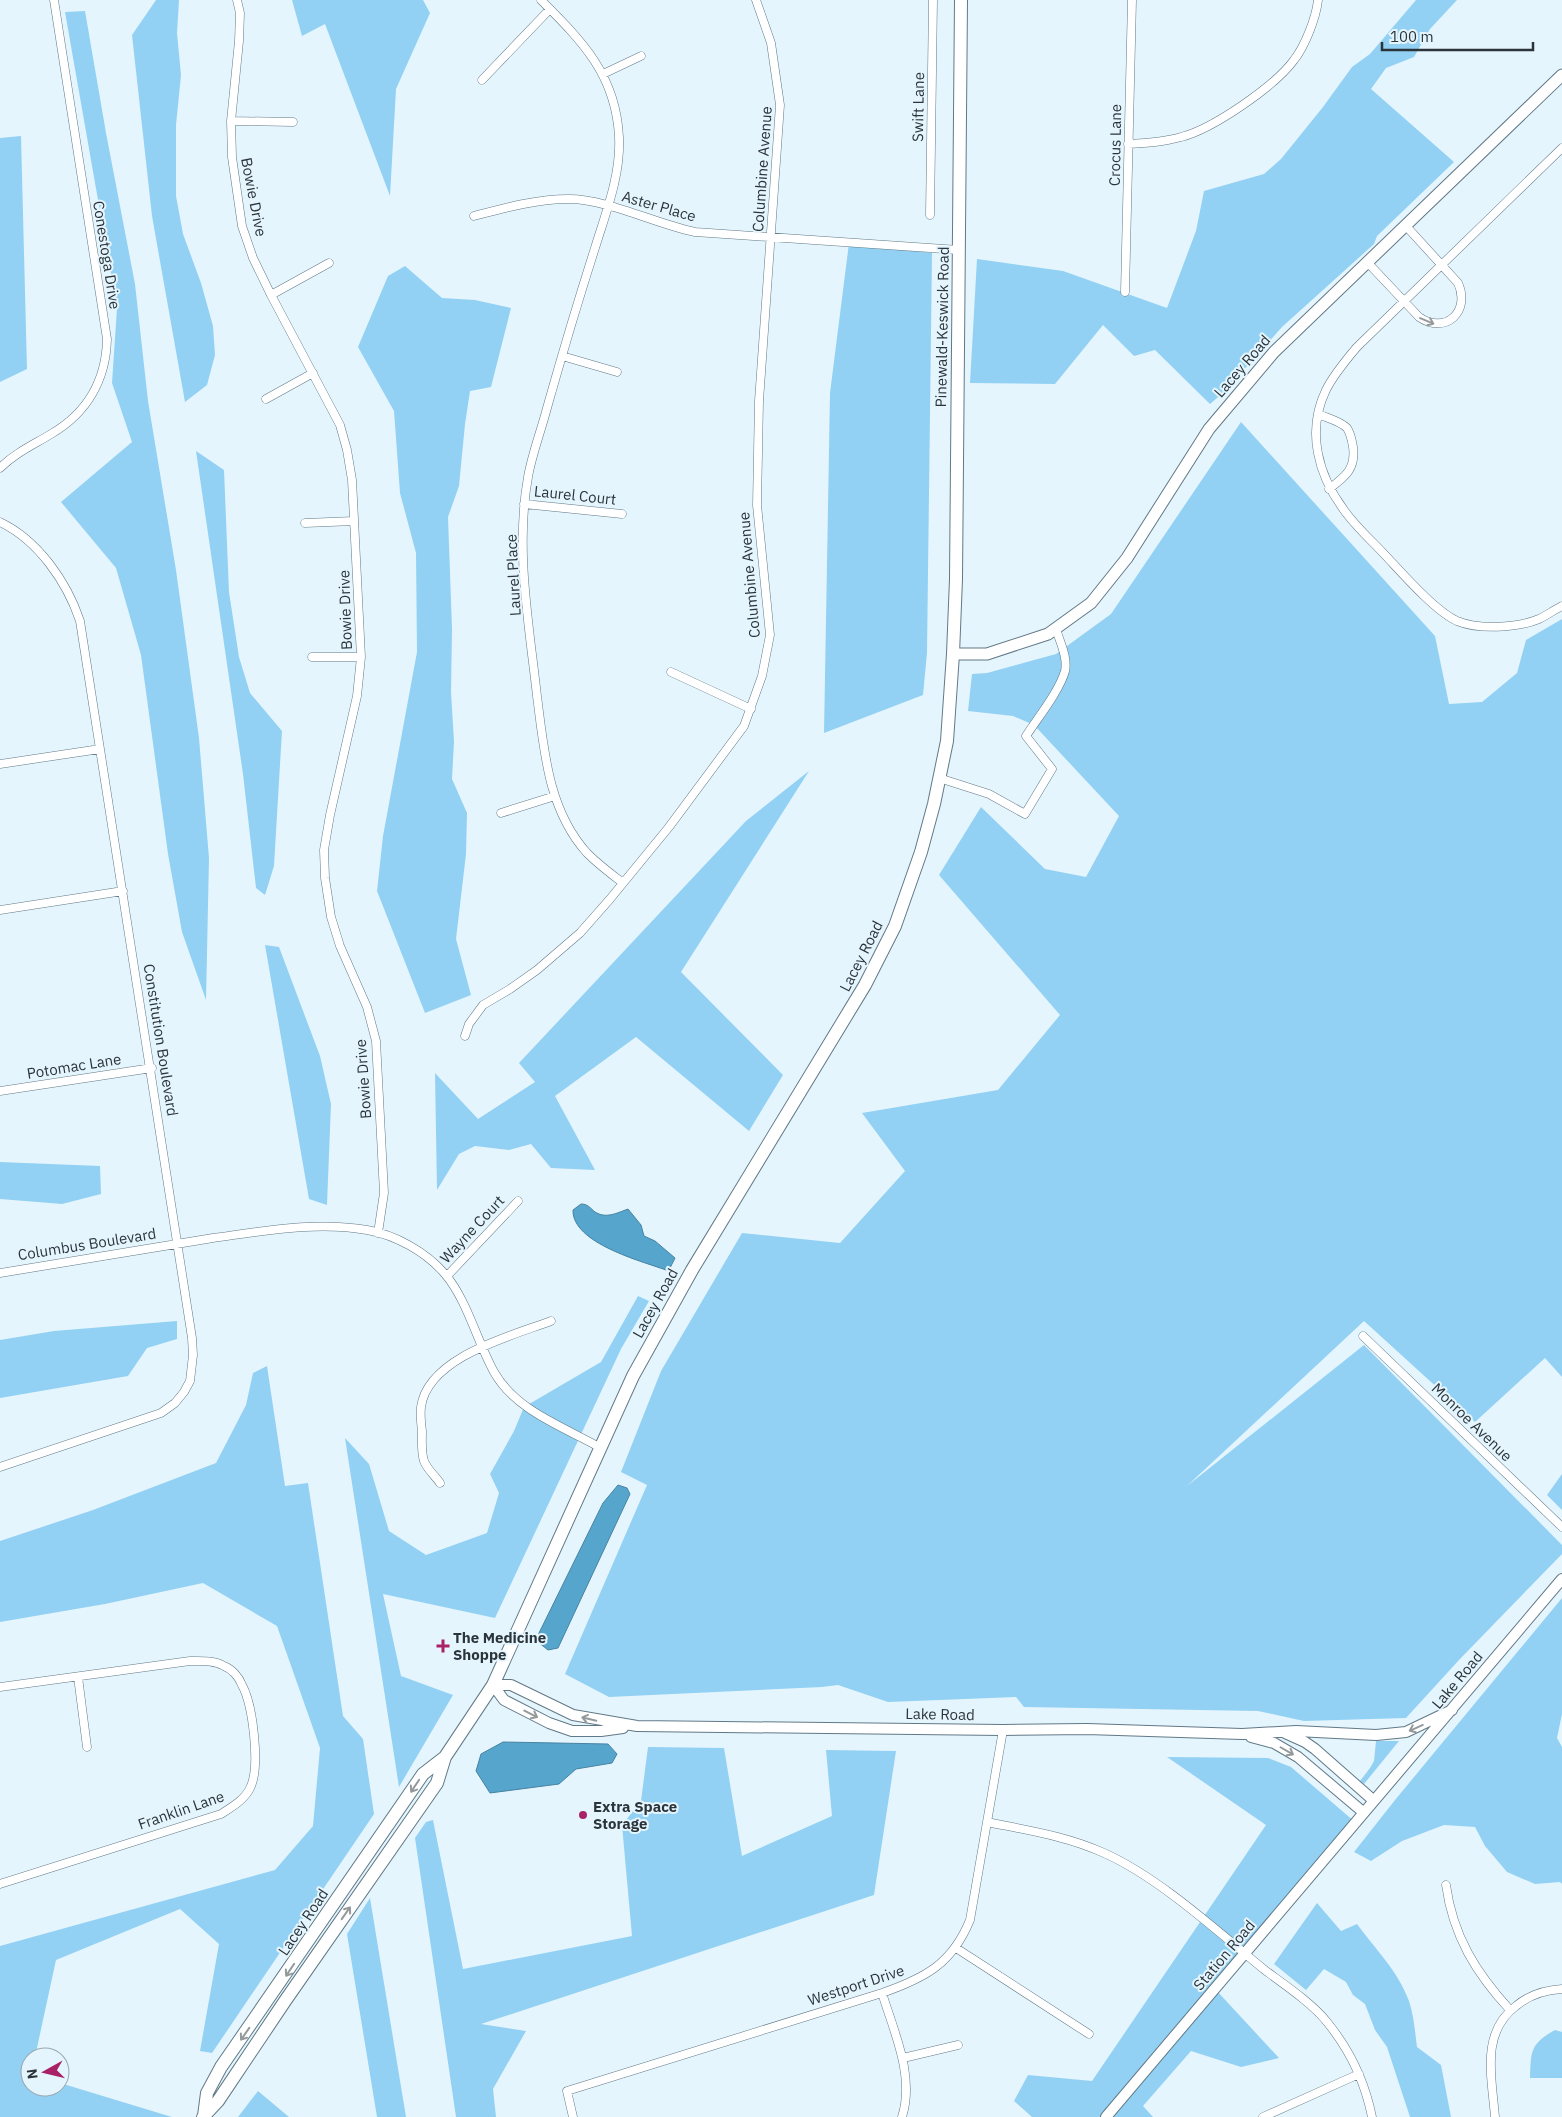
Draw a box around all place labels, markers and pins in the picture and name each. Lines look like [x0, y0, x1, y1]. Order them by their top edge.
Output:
place label: The Medicine Shoppe [453, 1628, 546, 1664]
marker: The Medicine Shoppe [437, 1640, 449, 1652]
place label: Extra Space Storage [593, 1797, 677, 1833]
marker: Extra Space Storage [577, 1809, 589, 1821]

